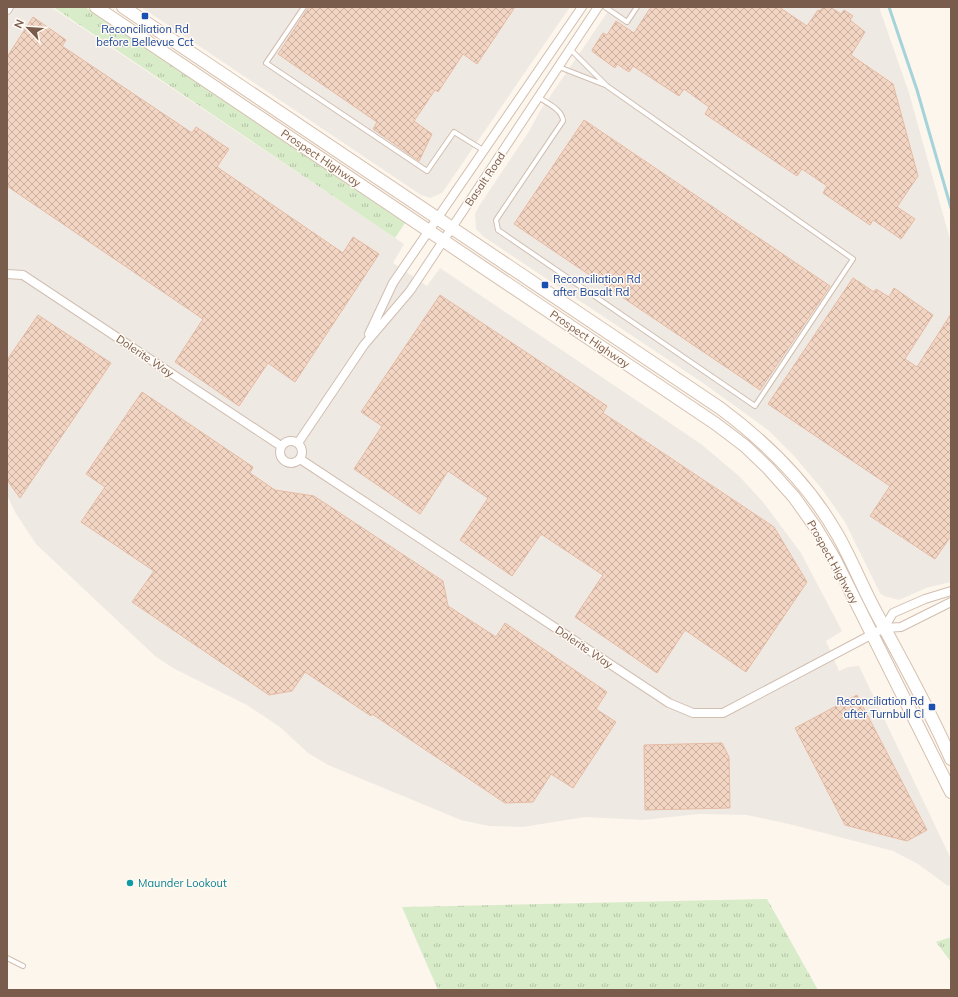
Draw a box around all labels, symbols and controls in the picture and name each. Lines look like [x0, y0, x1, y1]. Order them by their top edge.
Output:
north arrow [8, 8, 48, 48]
marker: Reconciliation Rd before Bellevue Cct [140, 11, 150, 21]
text: N [11, 17, 27, 30]
place label: Reconciliation Rd before Bellevue Cct [96, 22, 194, 49]
street label: Prospect Highway [278, 126, 364, 190]
street label: Basalt Road [462, 149, 508, 209]
place label: Reconciliation Rd after Basalt Rd [553, 272, 641, 299]
marker: Reconciliation Rd after Basalt Rd [540, 280, 550, 290]
street label: Prospect Highway [547, 307, 633, 371]
street label: Dolerite Way [114, 332, 177, 380]
street label: Prospect Highway [804, 518, 862, 606]
street label: Dolerite Way [553, 623, 616, 671]
place label: Reconciliation Rd after Turnbull Cl [836, 694, 924, 721]
marker: Reconciliation Rd after Turnbull Cl [927, 702, 937, 712]
place label: Maunder Lookout [138, 876, 227, 890]
marker: Maunder Lookout [125, 878, 135, 888]

